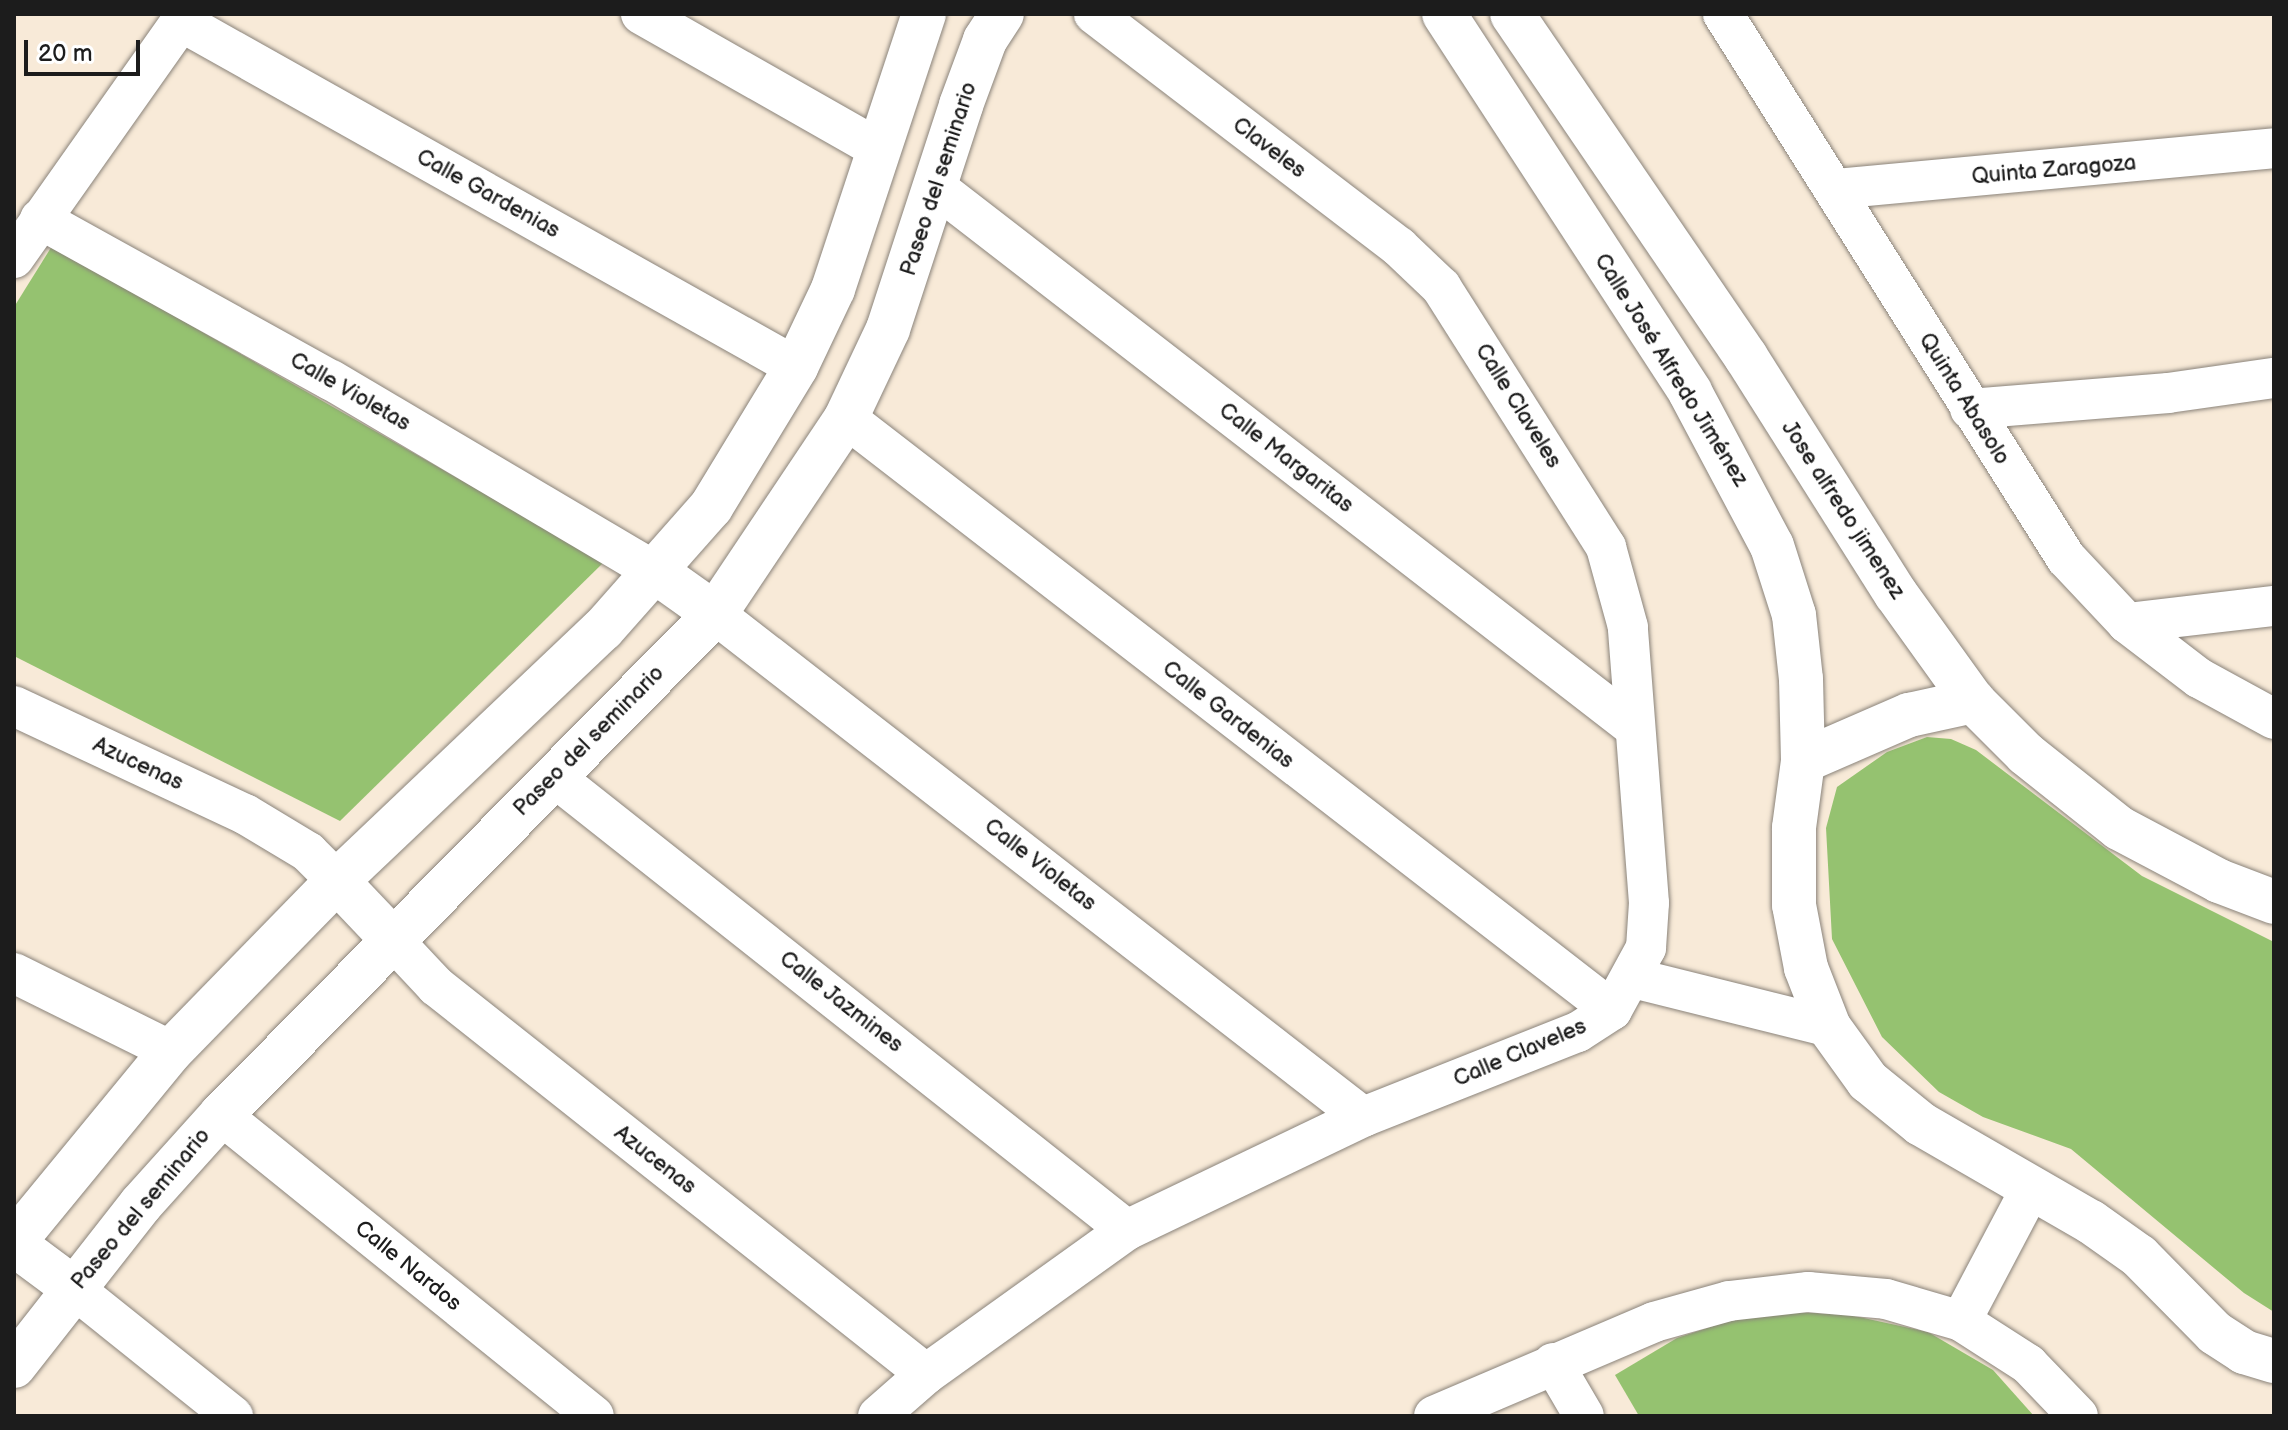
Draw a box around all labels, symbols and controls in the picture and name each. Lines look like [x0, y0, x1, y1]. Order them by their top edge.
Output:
scale bar [28, 24, 144, 74]
text: 20 m [38, 39, 93, 68]
street label: Paseo del seminario [895, 79, 983, 279]
street label: Claveles [1227, 112, 1311, 184]
street label: Calle Gardenias [412, 144, 564, 244]
street label: Quinta Zaragoza [1971, 150, 2137, 190]
street label: Calle José Alfredo Jiménez [1588, 248, 1754, 492]
street label: Quinta Abasolo [1913, 328, 2015, 470]
street label: Calle Claveles [1469, 339, 1567, 473]
street label: Calle Violetas [285, 347, 415, 437]
street label: Calle Margaritas [1213, 397, 1359, 519]
street label: Jose alfredo jimenez [1776, 416, 1910, 604]
street label: Calle Gardenias [1157, 655, 1299, 775]
street label: Paseo del seminario [508, 660, 670, 822]
street label: Azucenas [89, 732, 187, 796]
street label: Calle Violetas [979, 813, 1101, 917]
street label: Calle Jazmines [774, 945, 908, 1059]
street label: Calle Claveles [1450, 1013, 1590, 1093]
street label: Azucenas [609, 1120, 701, 1200]
street label: Paseo del seminario [66, 1123, 216, 1295]
street label: Calle Nardos [349, 1215, 467, 1317]

